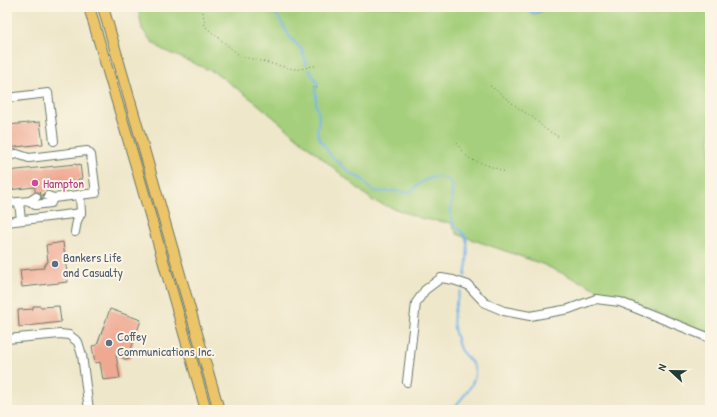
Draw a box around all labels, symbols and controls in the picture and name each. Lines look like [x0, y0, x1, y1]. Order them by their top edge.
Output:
place label: Hampton [43, 174, 84, 192]
marker: Hampton [30, 178, 40, 188]
place label: Bankers Life and Casualty [63, 248, 123, 281]
marker: Bankers Life and Casualty [50, 259, 60, 269]
place label: Coffey Communications Inc. [117, 327, 215, 360]
marker: Coffey Communications Inc. [104, 338, 114, 348]
north arrow [651, 351, 691, 391]
text: N [654, 362, 669, 373]

